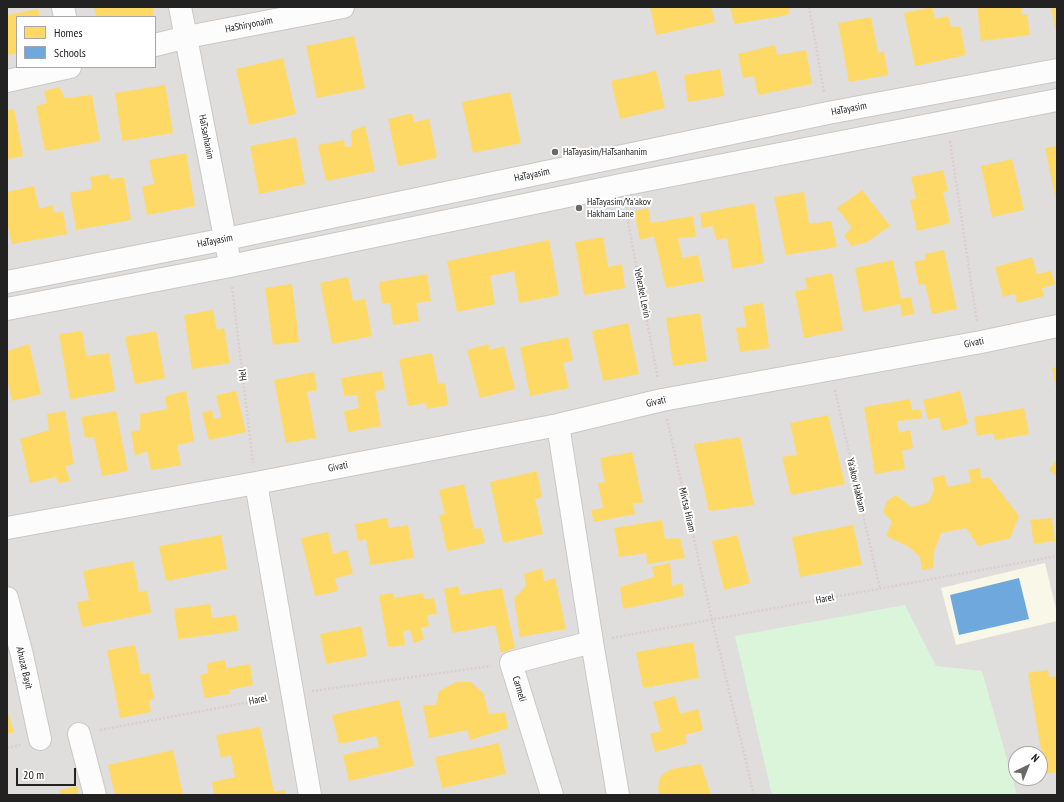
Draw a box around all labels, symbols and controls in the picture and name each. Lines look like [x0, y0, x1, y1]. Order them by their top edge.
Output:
street label: HaShiryonaim [224, 15, 274, 35]
legend [16, 16, 156, 68]
text: Homes [54, 25, 82, 40]
text: Schools [54, 45, 86, 60]
street label: HaTayasim [830, 100, 868, 118]
street label: HaTsanhanim [196, 114, 216, 160]
place label: HaTayasim/HaTsanhanim [563, 146, 647, 158]
marker: HaTayasim/HaTsanhanim [550, 147, 560, 157]
street label: HaTayasim [513, 165, 551, 185]
place label: HaTayasim/Ya'akov Hakham Lane [587, 196, 651, 220]
marker: HaTayasim/Ya'akov Hakham Lane [574, 203, 584, 213]
street label: HaTayasim [196, 232, 234, 250]
street label: Yehezkel Levin [631, 267, 653, 319]
street label: Givati [963, 335, 985, 351]
street label: Hel [236, 368, 250, 382]
street label: Givati [645, 394, 667, 410]
street label: Ya'akov Hakham [844, 457, 868, 513]
street label: Givati [327, 459, 349, 475]
street label: Mivtsa Hiram [676, 487, 698, 533]
street label: Harel [815, 591, 835, 607]
street label: Ahuzat Bayit [13, 646, 35, 690]
street label: Carmeli [509, 675, 529, 703]
street label: Harel [248, 692, 268, 708]
north arrow [1008, 746, 1048, 786]
text: N [1029, 751, 1042, 765]
scale bar [18, 760, 78, 786]
text: 20 m [23, 767, 44, 782]

